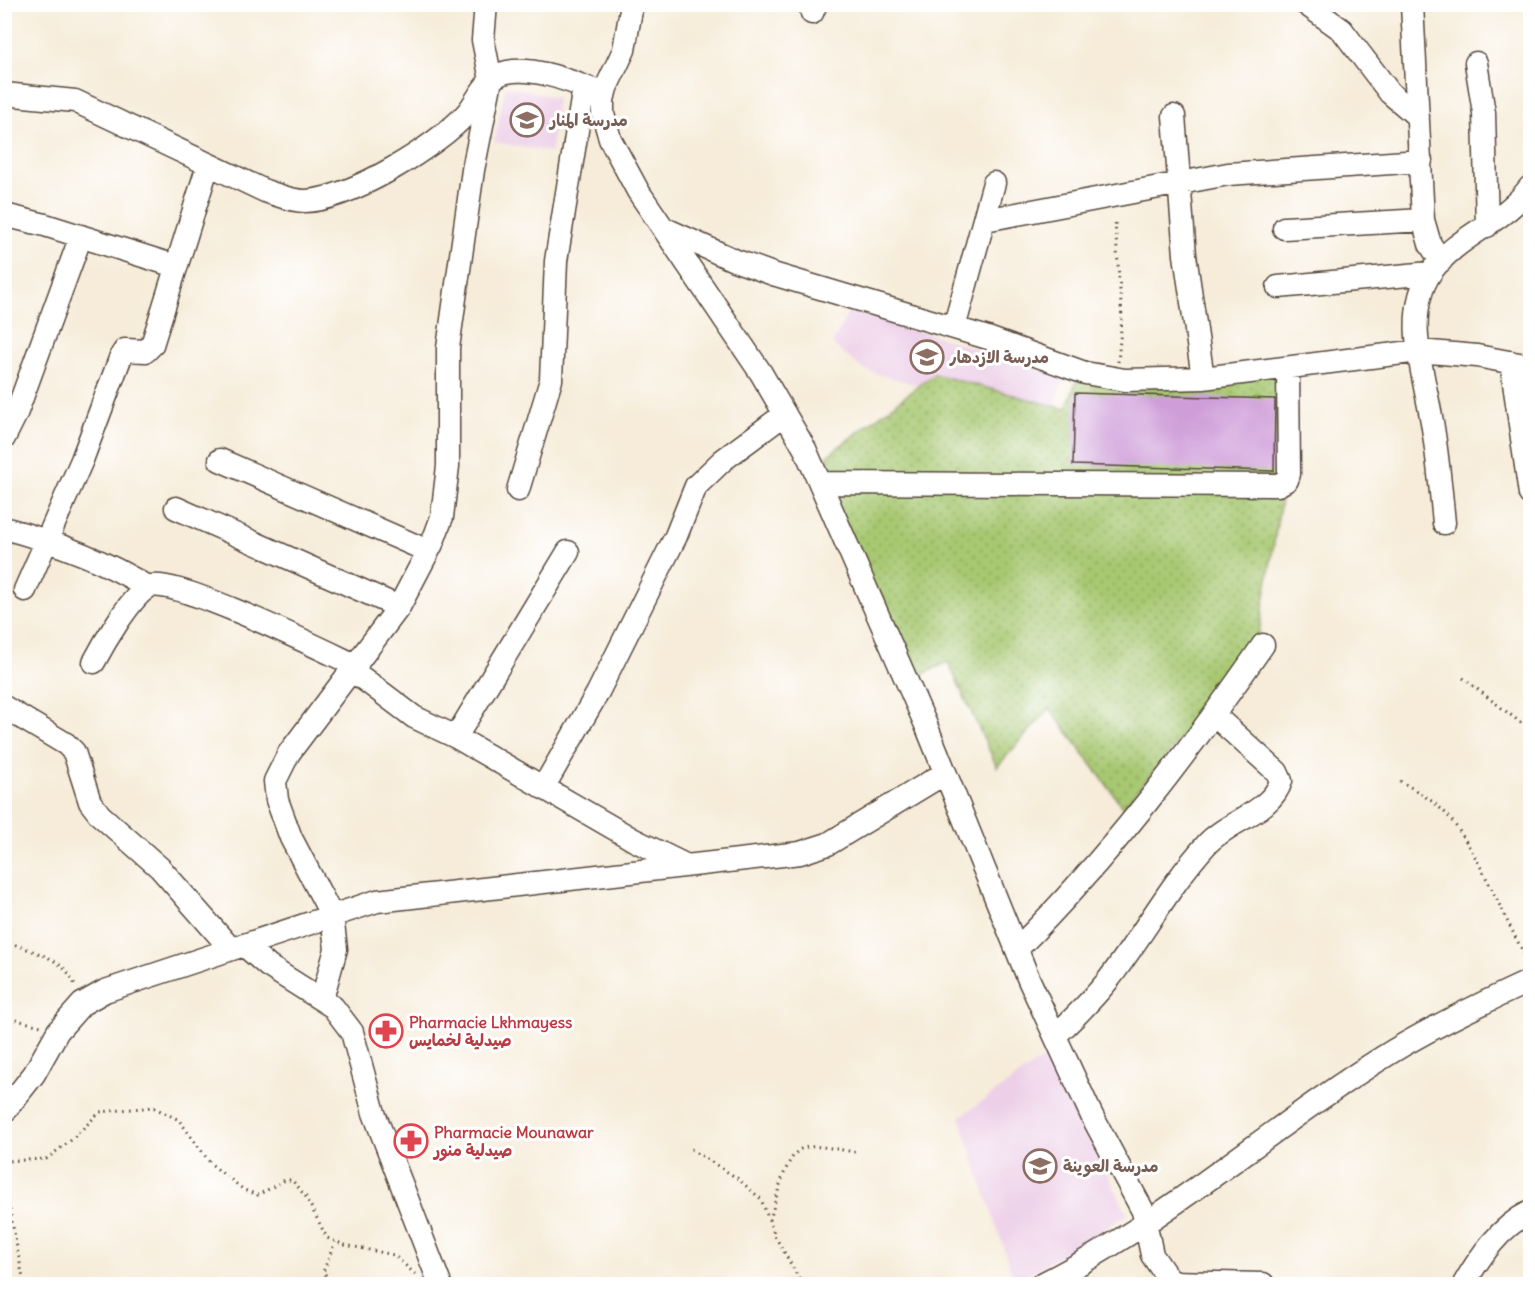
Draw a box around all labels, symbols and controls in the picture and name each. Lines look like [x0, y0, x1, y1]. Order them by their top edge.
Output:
school or university icon: مدرسة المنار [509, 102, 545, 138]
place label: مدرسة المنار [548, 110, 628, 130]
school or university icon: مدرسة الازدهار [909, 339, 945, 375]
place label: مدرسة الازدهار [949, 347, 1049, 367]
place label: Pharmacie Lkhmayess صيدلية لخمايس [409, 1012, 572, 1050]
pharmacy icon: Pharmacie Lkhmayess صيدلية لخمايس [368, 1013, 404, 1049]
place label: Pharmacie Mounawar صيدلية منور [432, 1122, 594, 1162]
pharmacy icon: Pharmacie Mounawar صيدلية منور [393, 1123, 429, 1159]
school or university icon: مدرسة العوينة [1022, 1148, 1058, 1184]
place label: مدرسة العوينة [1063, 1156, 1159, 1177]

